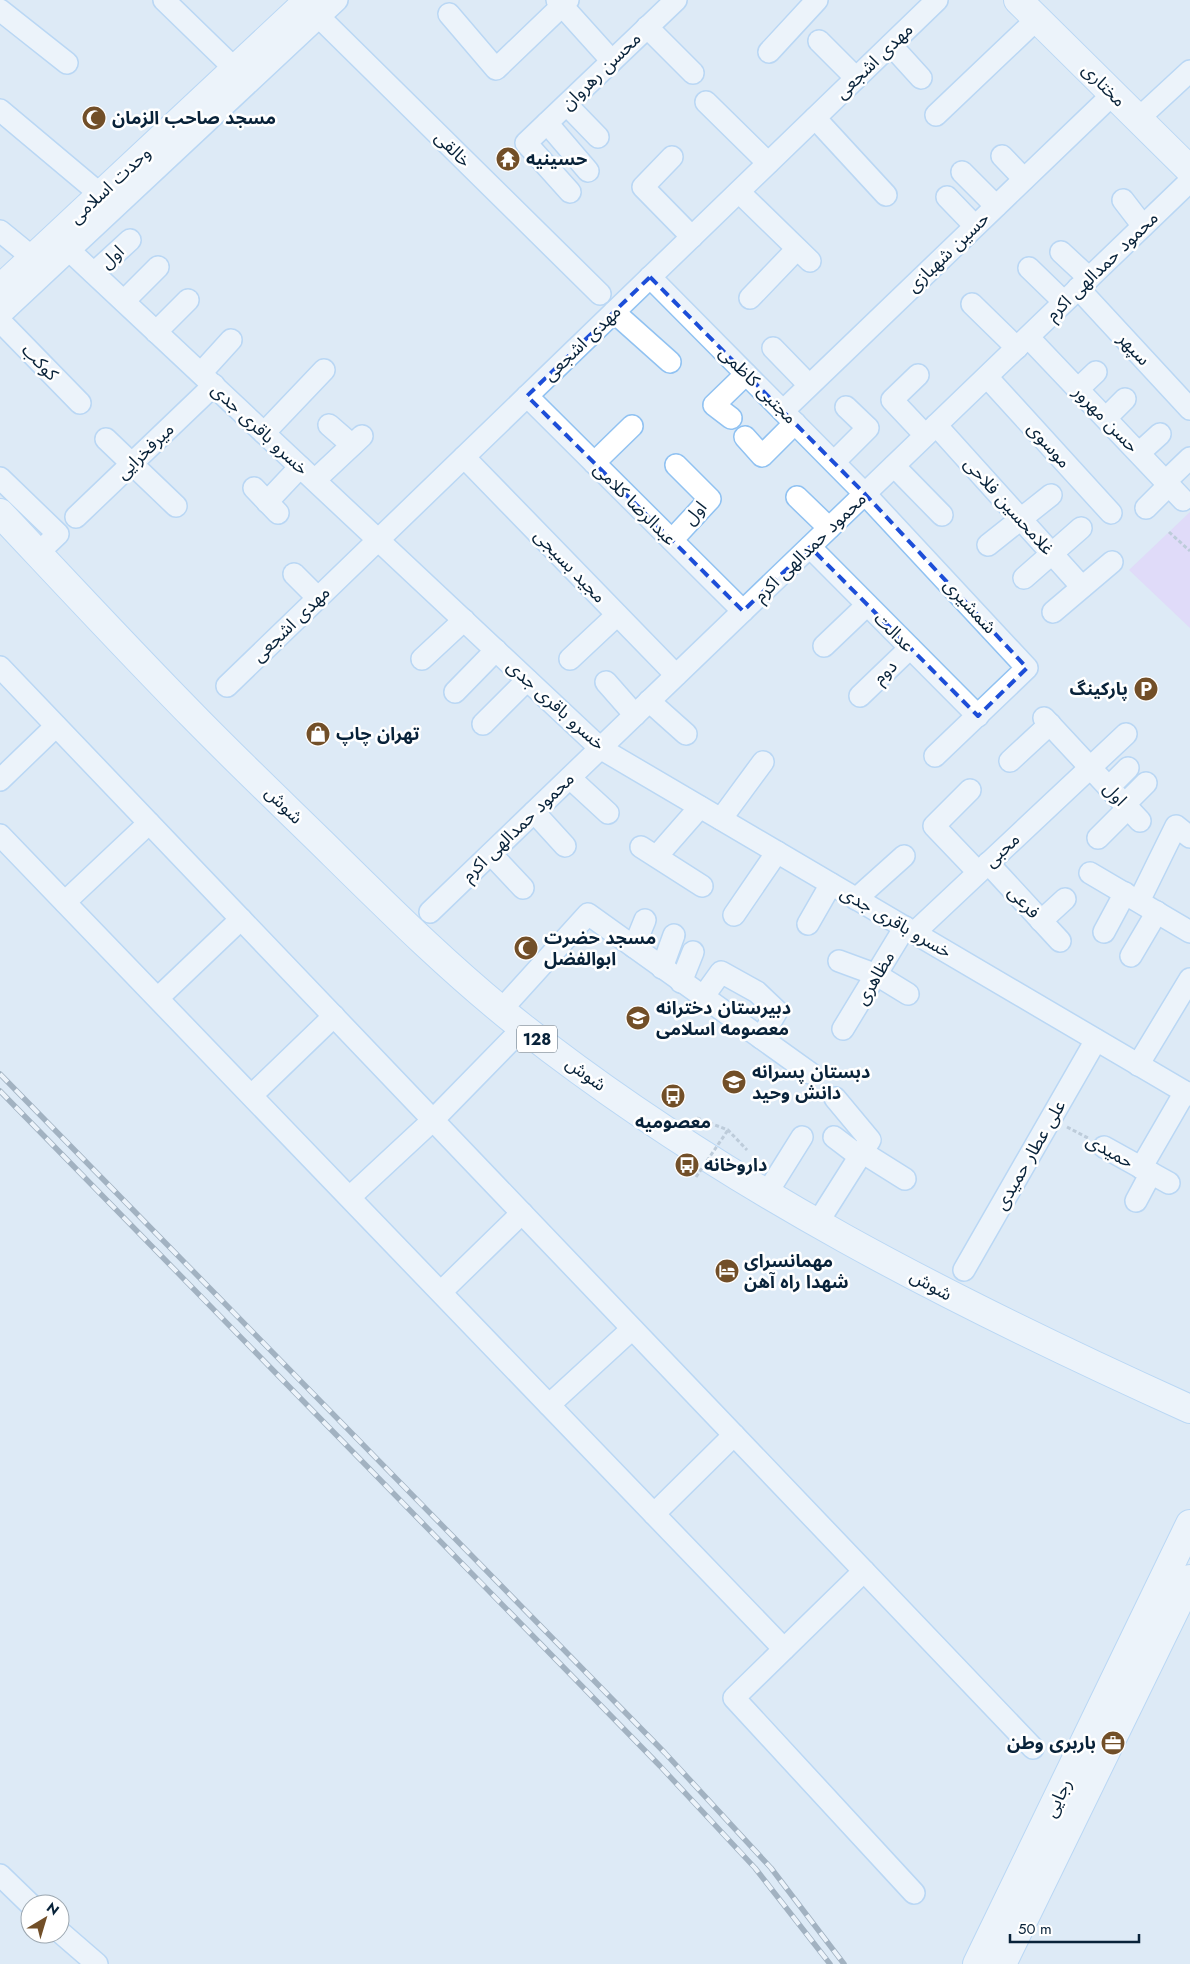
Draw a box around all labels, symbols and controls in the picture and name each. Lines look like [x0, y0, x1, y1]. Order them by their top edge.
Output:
street label: مهدی اشجعی [829, 17, 919, 105]
street label: محسن رهروان [555, 26, 647, 116]
street label: مختاری [1076, 57, 1132, 113]
mosque icon: مسجد صاحب الزمان [81, 105, 107, 131]
place label: مسجد صاحب الزمان [112, 105, 276, 131]
street label: خالقی [429, 125, 477, 173]
street label: وحدت اسلامی [63, 140, 157, 230]
temple icon: حسینیه [495, 146, 521, 172]
place label: حسینیه [526, 146, 587, 172]
street label: محمود حمدالهی اکرم [1040, 205, 1165, 327]
street label: حسین شهبازی [901, 206, 995, 298]
street label: اول [94, 239, 130, 275]
street label: مهدی اشجعی [537, 299, 627, 387]
street label: سپهر [1111, 326, 1156, 371]
street label: کوکب [16, 337, 65, 387]
street label: مجتبی کاظمی [713, 340, 803, 430]
street label: خسرو باقری جدی [206, 377, 314, 481]
street label: حسن مهرور [1066, 379, 1145, 459]
street label: موسوی [1021, 416, 1077, 474]
street label: میرفخرایی [110, 417, 180, 485]
street label: غلامحسین فلاحی [958, 451, 1060, 561]
street label: عبدالرضا کلامی [588, 457, 682, 551]
street label: محمود حمدالهی اکرم [748, 486, 873, 608]
street label: اول [677, 495, 713, 531]
street label: مجید بسیجی [528, 523, 612, 609]
street label: شمشیری [938, 573, 1002, 639]
street label: مهدی اشجعی [246, 580, 336, 668]
street label: عدالت [868, 606, 920, 658]
street label: خسرو باقری جدی [501, 654, 611, 756]
street label: دوم [867, 654, 904, 691]
place label: پارکینگ [1070, 676, 1128, 702]
parking icon: پارکینگ [1133, 676, 1159, 702]
shop icon: تهران چاپ [305, 721, 331, 747]
place label: تهران چاپ [336, 721, 420, 747]
street label: محمود حمدالهی اکرم [456, 766, 581, 888]
street label: اول [1097, 776, 1133, 812]
street label: شوش [259, 780, 309, 830]
street label: محبی [978, 827, 1026, 873]
street label: خسرو باقری جدی [836, 880, 956, 964]
street label: فرعی [1002, 880, 1046, 924]
place label: مسجد حضرت ابوالفضل [544, 925, 656, 972]
mosque icon: مسجد حضرت ابوالفضل [513, 935, 539, 961]
street label: مظاهری [849, 946, 901, 1010]
place label: دبیرستان دخترانه معصومه اسلامی [656, 995, 791, 1042]
school or university icon: دبیرستان دخترانه معصومه اسلامی [625, 1005, 651, 1031]
road number: 128 [517, 1026, 557, 1052]
street label: شوش [560, 1050, 612, 1098]
place label: دبستان پسرانه دانش وحید [752, 1059, 870, 1106]
school or university icon: دبستان پسرانه دانش وحید [721, 1069, 747, 1095]
bus stop icon: معصومیه [660, 1083, 686, 1109]
street label: علی عطار حمیدی [988, 1095, 1072, 1215]
place label: معصومیه [635, 1109, 711, 1135]
street label: حمیدی [1081, 1127, 1139, 1175]
bus stop icon: داروخانه [674, 1152, 700, 1178]
place label: داروخانه [704, 1152, 767, 1178]
place label: مهمانسرای شهدا راه آهن [744, 1248, 849, 1295]
hotel icon: مهمانسرای شهدا راه آهن [714, 1258, 740, 1284]
street label: شوش [905, 1263, 957, 1307]
place label: باربری وطن [1007, 1730, 1096, 1756]
office icon: باربری وطن [1100, 1730, 1126, 1756]
street label: رجایی [1037, 1774, 1079, 1822]
north arrow [20, 1894, 70, 1944]
text: N [42, 1897, 64, 1920]
scale bar [1010, 1912, 1139, 1944]
text: 50 m [1018, 1918, 1052, 1940]

